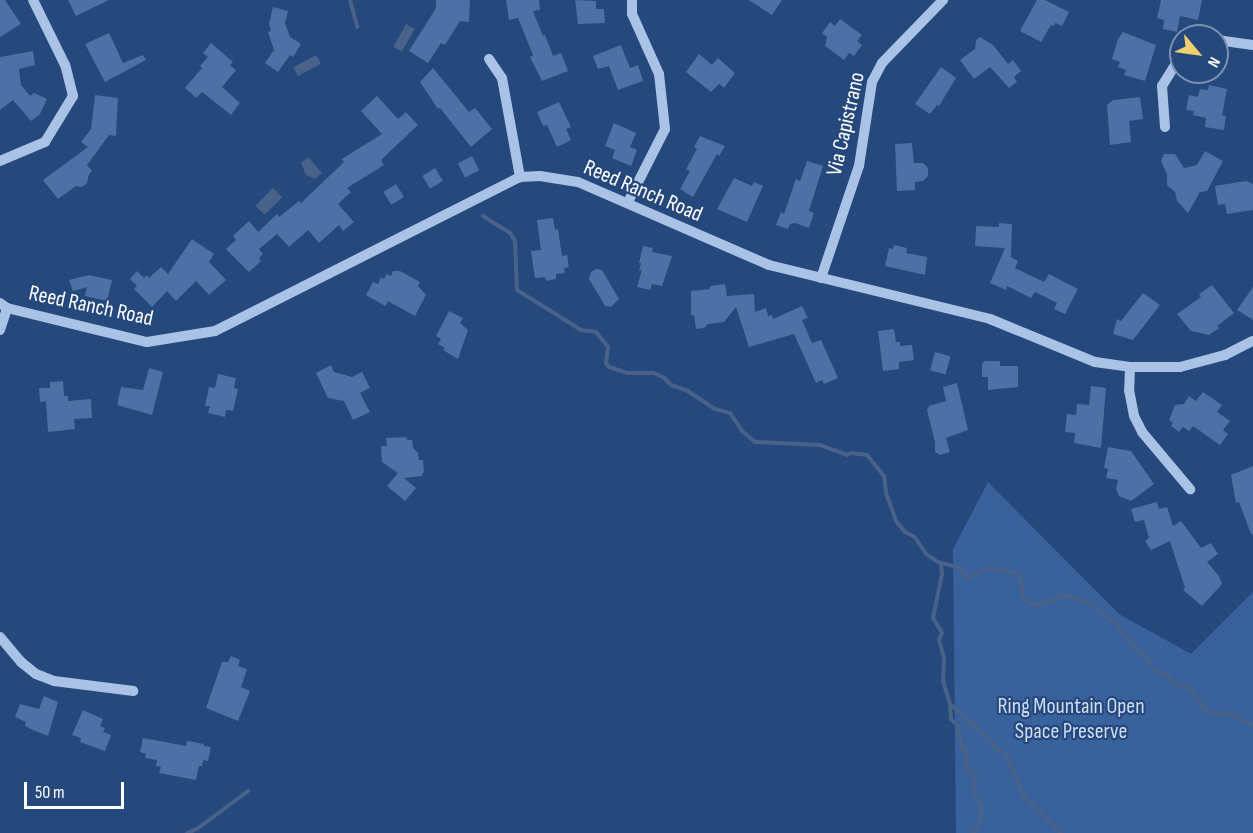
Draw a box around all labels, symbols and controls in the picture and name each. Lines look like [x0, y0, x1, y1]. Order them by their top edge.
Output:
north arrow [1169, 24, 1229, 84]
text: N [1203, 54, 1224, 70]
street label: Via Capistrano [821, 70, 871, 178]
street label: Reed Ranch Road [580, 154, 706, 228]
street label: Reed Ranch Road [26, 280, 156, 332]
park label: Ring Mountain Open Space Preserve [997, 693, 1145, 744]
scale bar [27, 770, 128, 808]
text: 50 m [35, 782, 65, 803]

